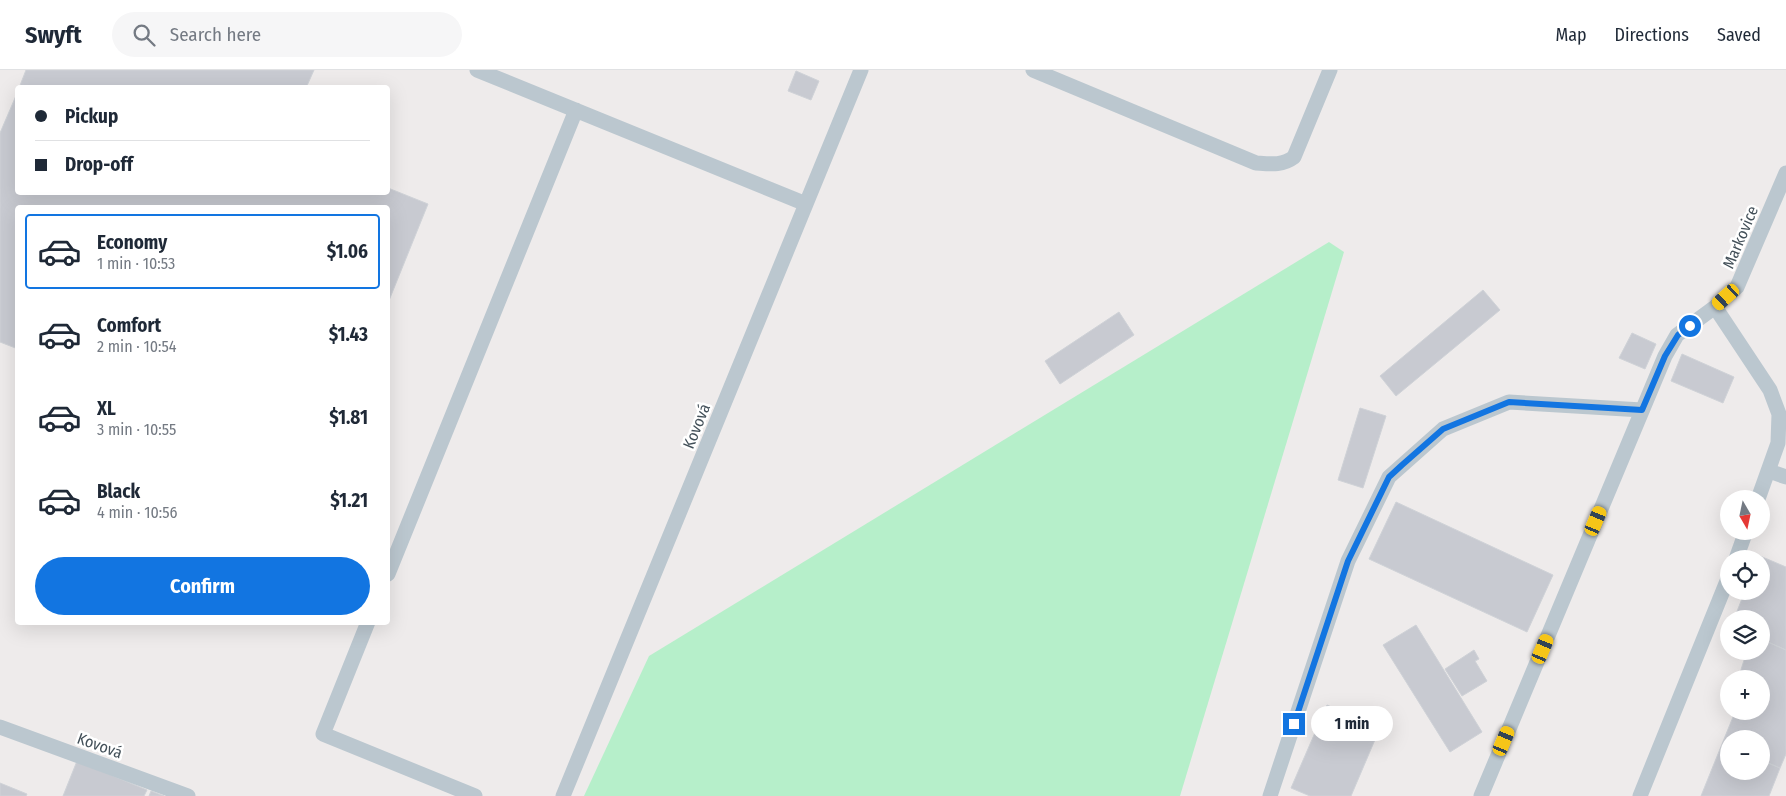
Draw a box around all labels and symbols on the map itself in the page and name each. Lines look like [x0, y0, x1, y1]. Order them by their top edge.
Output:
street label: Markovice [1719, 203, 1762, 271]
car [1709, 281, 1742, 313]
route start [1679, 315, 1701, 337]
street label: Kovová [679, 401, 714, 451]
north arrow [1720, 490, 1770, 540]
car [1583, 504, 1608, 538]
car [1530, 632, 1555, 666]
callout: 1 min [1312, 706, 1394, 742]
route end [1283, 713, 1305, 735]
car [1491, 724, 1516, 758]
street label: Kovová [75, 729, 125, 762]

